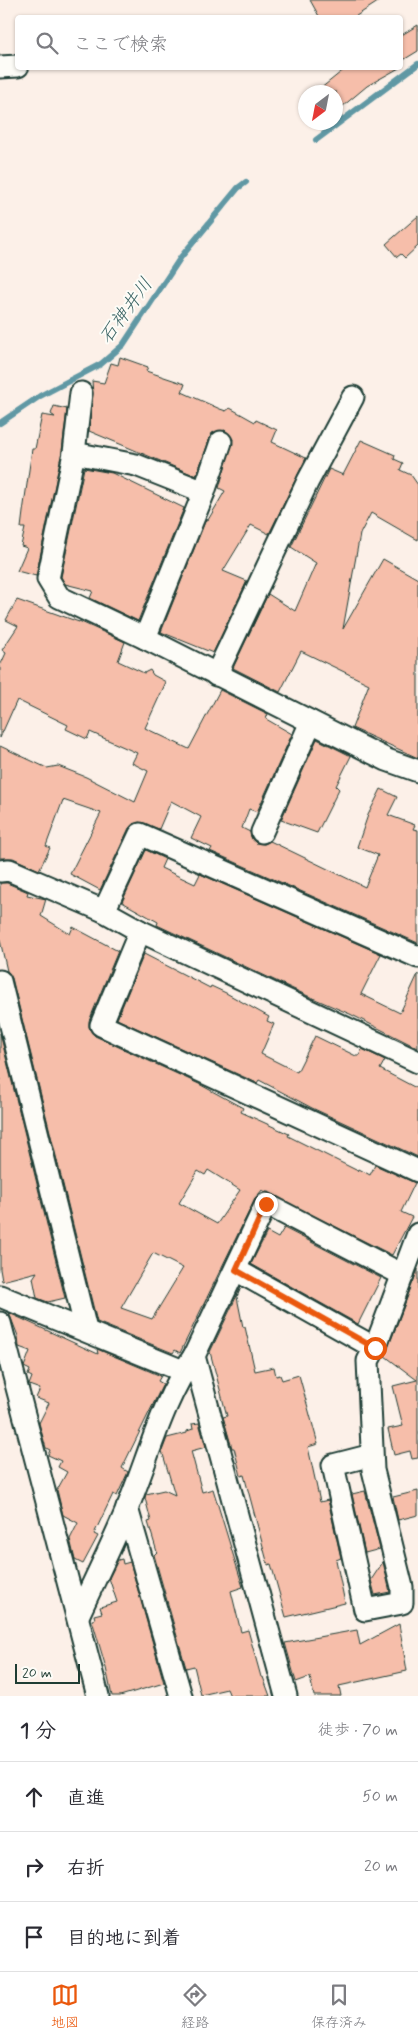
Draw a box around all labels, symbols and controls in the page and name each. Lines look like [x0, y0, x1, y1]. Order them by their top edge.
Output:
search box [15, 15, 403, 70]
icon: search [33, 29, 61, 57]
text: ここで検索 [73, 32, 168, 57]
north arrow [298, 85, 343, 130]
water label: 石神井川 [94, 273, 159, 349]
route end [255, 1193, 278, 1216]
route start [364, 1337, 387, 1360]
scale bar [15, 1661, 80, 1684]
text: 20 m [22, 1664, 52, 1682]
text: 1 分 [20, 1717, 56, 1745]
text: 徒歩 · 70 m [318, 1720, 398, 1741]
icon: ahead [20, 1783, 48, 1811]
text: 直進 [67, 1786, 105, 1811]
text: 50 m [362, 1786, 398, 1807]
icon: right [20, 1853, 48, 1881]
text: 右折 [67, 1856, 105, 1881]
text: 20 m [364, 1856, 398, 1877]
icon: arrive [20, 1923, 48, 1951]
text: 目的地に到着 [67, 1926, 181, 1951]
tab: 地図 [51, 1981, 79, 2032]
tab: 経路 [181, 1981, 209, 2032]
tab: 保存済み [311, 1981, 367, 2032]

